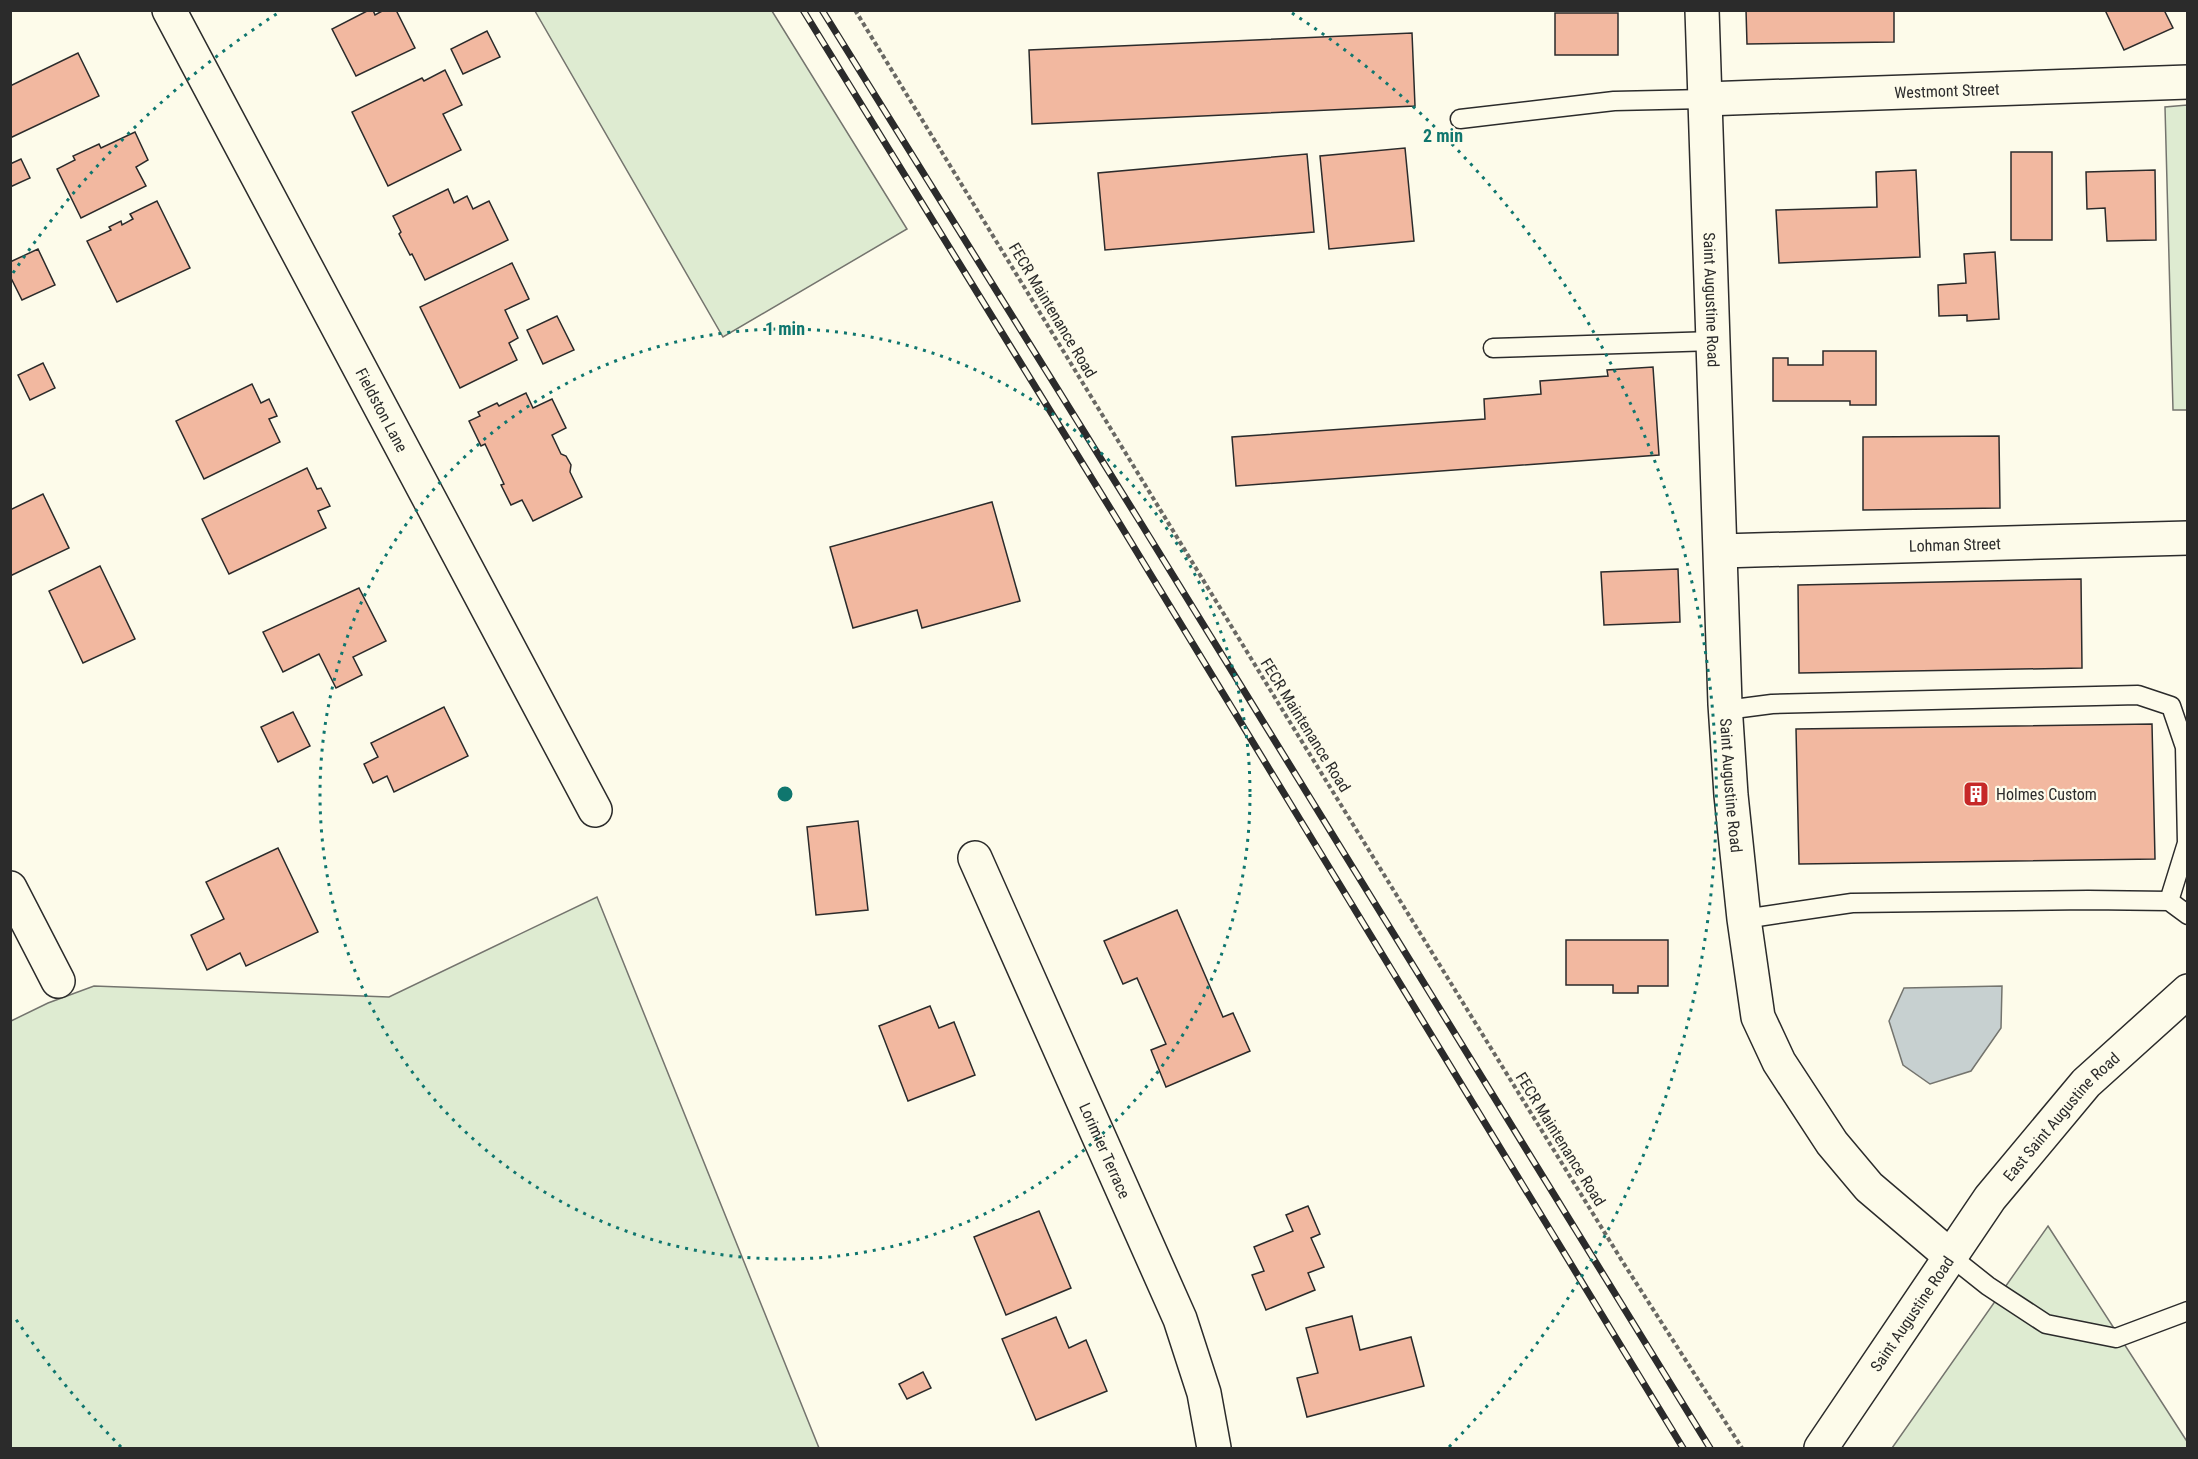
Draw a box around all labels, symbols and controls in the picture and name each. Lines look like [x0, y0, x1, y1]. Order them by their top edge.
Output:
street label: Westmont Street [1894, 80, 2000, 102]
text: 2 min [1423, 125, 1463, 146]
street label: Saint Augustine Road [1699, 232, 1723, 368]
street label: FECR Maintenance Road [1005, 239, 1100, 381]
text: 1 min [765, 318, 805, 339]
street label: Fieldston Lane [351, 365, 412, 455]
street label: Lohman Street [1909, 534, 2001, 556]
street label: FECR Maintenance Road [1257, 655, 1354, 796]
street label: Saint Augustine Road [1716, 717, 1746, 854]
building icon: Holmes Custom [1961, 779, 1991, 809]
centre of rings [775, 784, 795, 804]
place label: Holmes Custom [1996, 785, 2097, 804]
street label: East Saint Augustine Road [1999, 1048, 2124, 1185]
street label: FECR Maintenance Road [1512, 1069, 1609, 1210]
street label: Lorimier Terrace [1075, 1100, 1134, 1201]
street label: Saint Augustine Road [1866, 1253, 1958, 1375]

